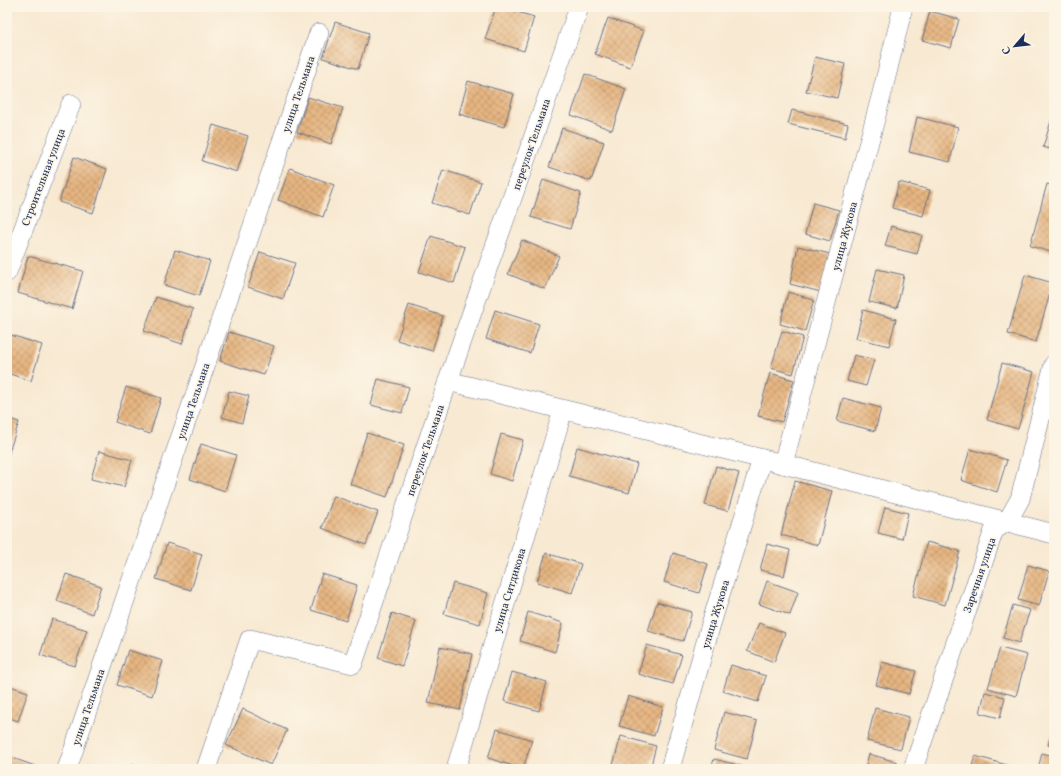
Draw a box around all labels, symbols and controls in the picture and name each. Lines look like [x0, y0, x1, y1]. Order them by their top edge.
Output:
north arrow [995, 26, 1035, 66]
text: С [999, 43, 1016, 57]
street label: улица Тельмана [279, 54, 320, 135]
street label: переулок Тельмана [510, 96, 555, 192]
street label: Строительная улица [19, 126, 70, 229]
street label: улица Жукова [829, 200, 862, 273]
street label: улица Тельмана [174, 361, 215, 442]
street label: переулок Тельмана [404, 402, 449, 498]
street label: Заречная улица [960, 535, 1001, 615]
street label: улица Ситдикова [490, 546, 531, 635]
street label: улица Жукова [699, 578, 734, 651]
street label: улица Тельмана [69, 667, 110, 748]

